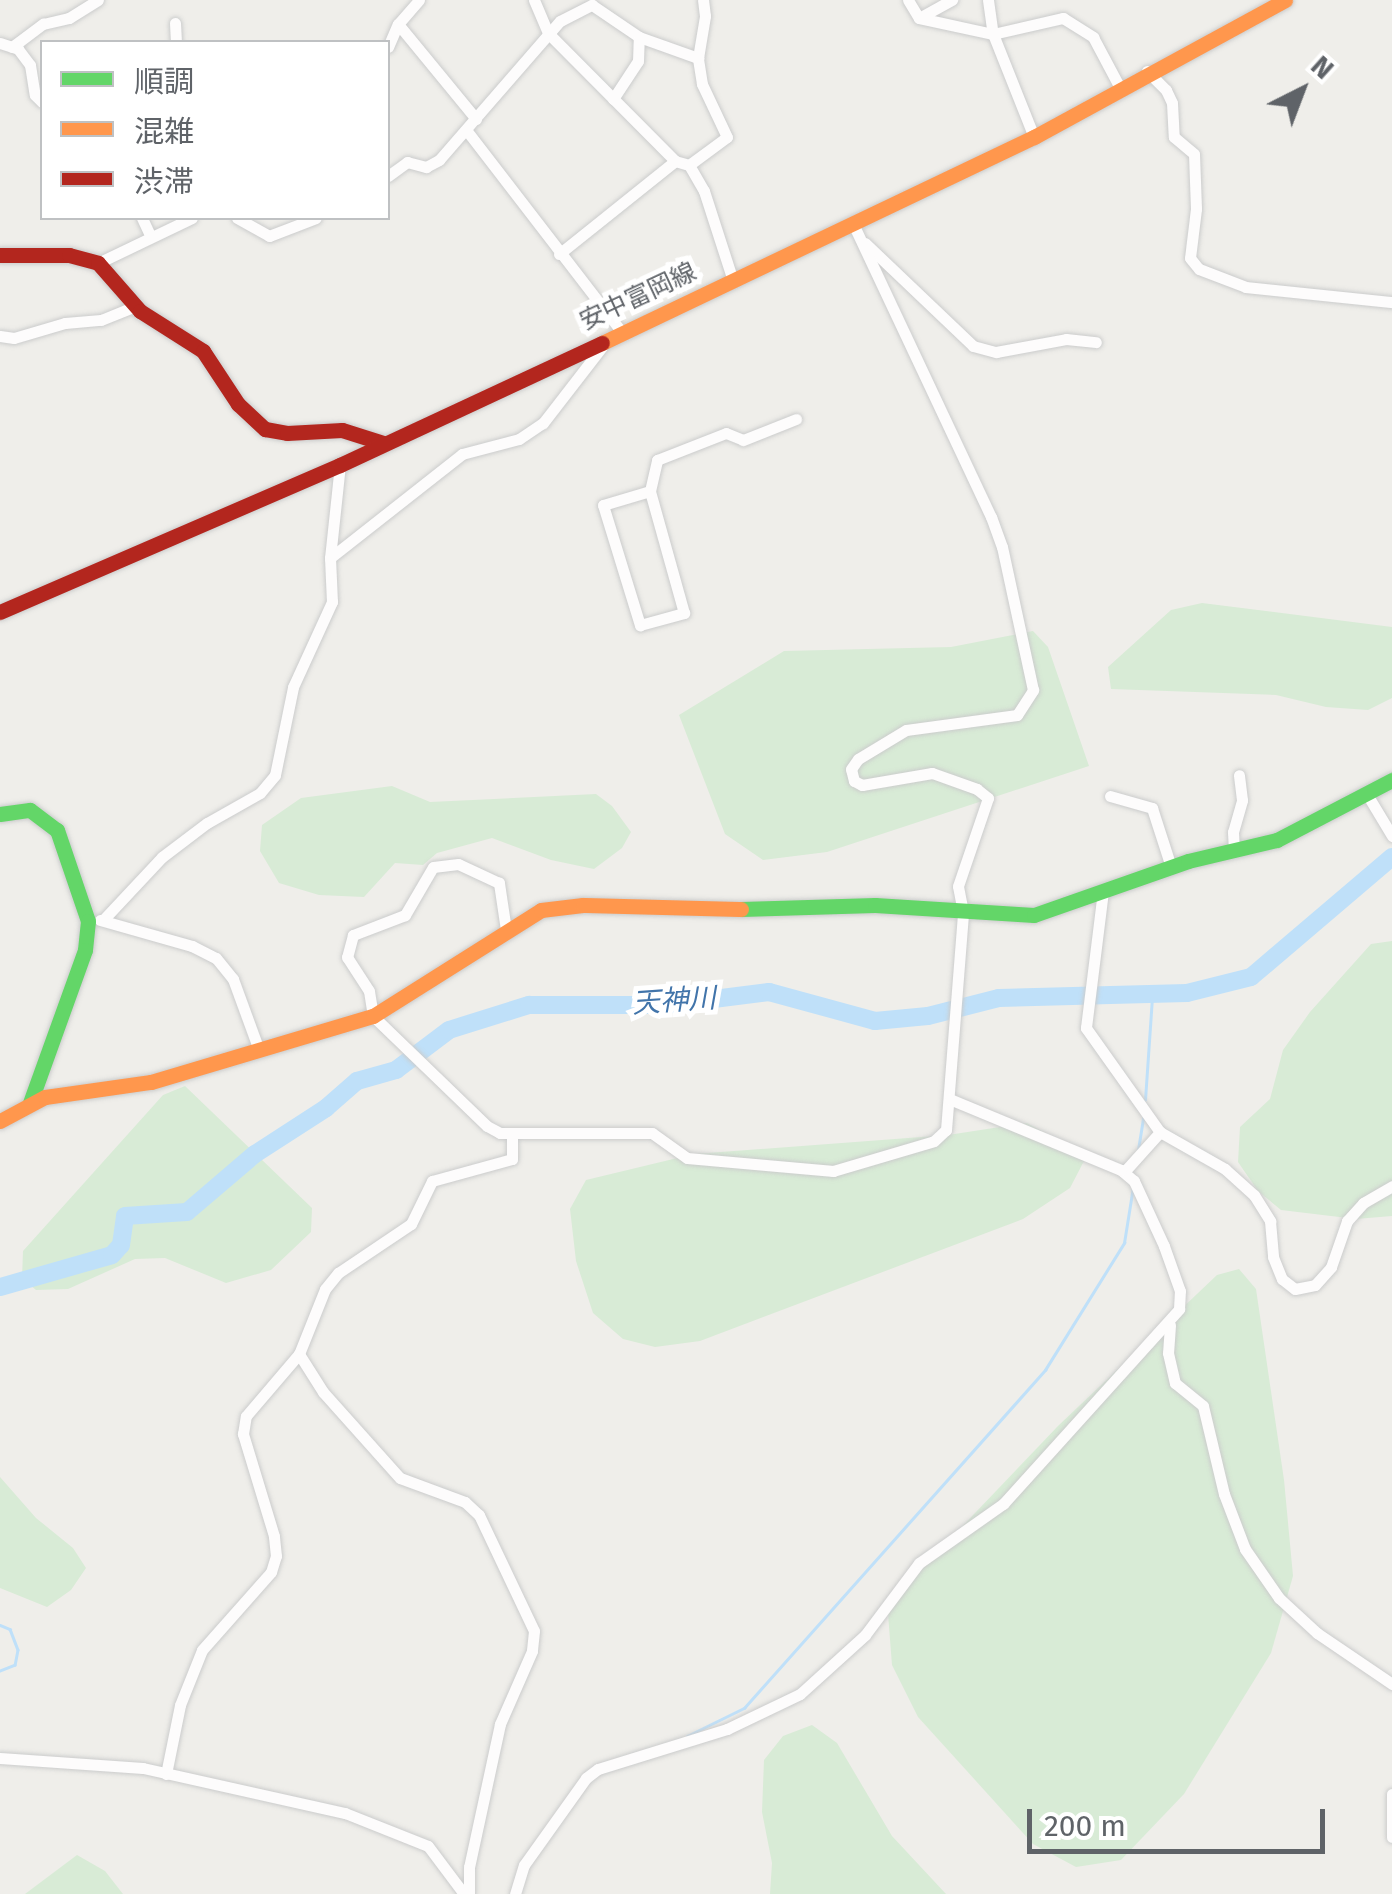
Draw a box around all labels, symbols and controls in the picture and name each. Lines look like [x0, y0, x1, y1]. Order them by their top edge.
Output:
legend [40, 40, 390, 220]
north arrow [1252, 40, 1352, 140]
text: N [1304, 49, 1340, 86]
text: 順調 [134, 64, 194, 100]
text: 混雑 [134, 114, 194, 150]
text: 渋滞 [134, 164, 194, 200]
street label: 安中富岡線 [575, 257, 701, 337]
water label: 天神川 [631, 981, 717, 1021]
scale bar [1032, 1789, 1330, 1851]
text: 200 m [1044, 1808, 1126, 1844]

